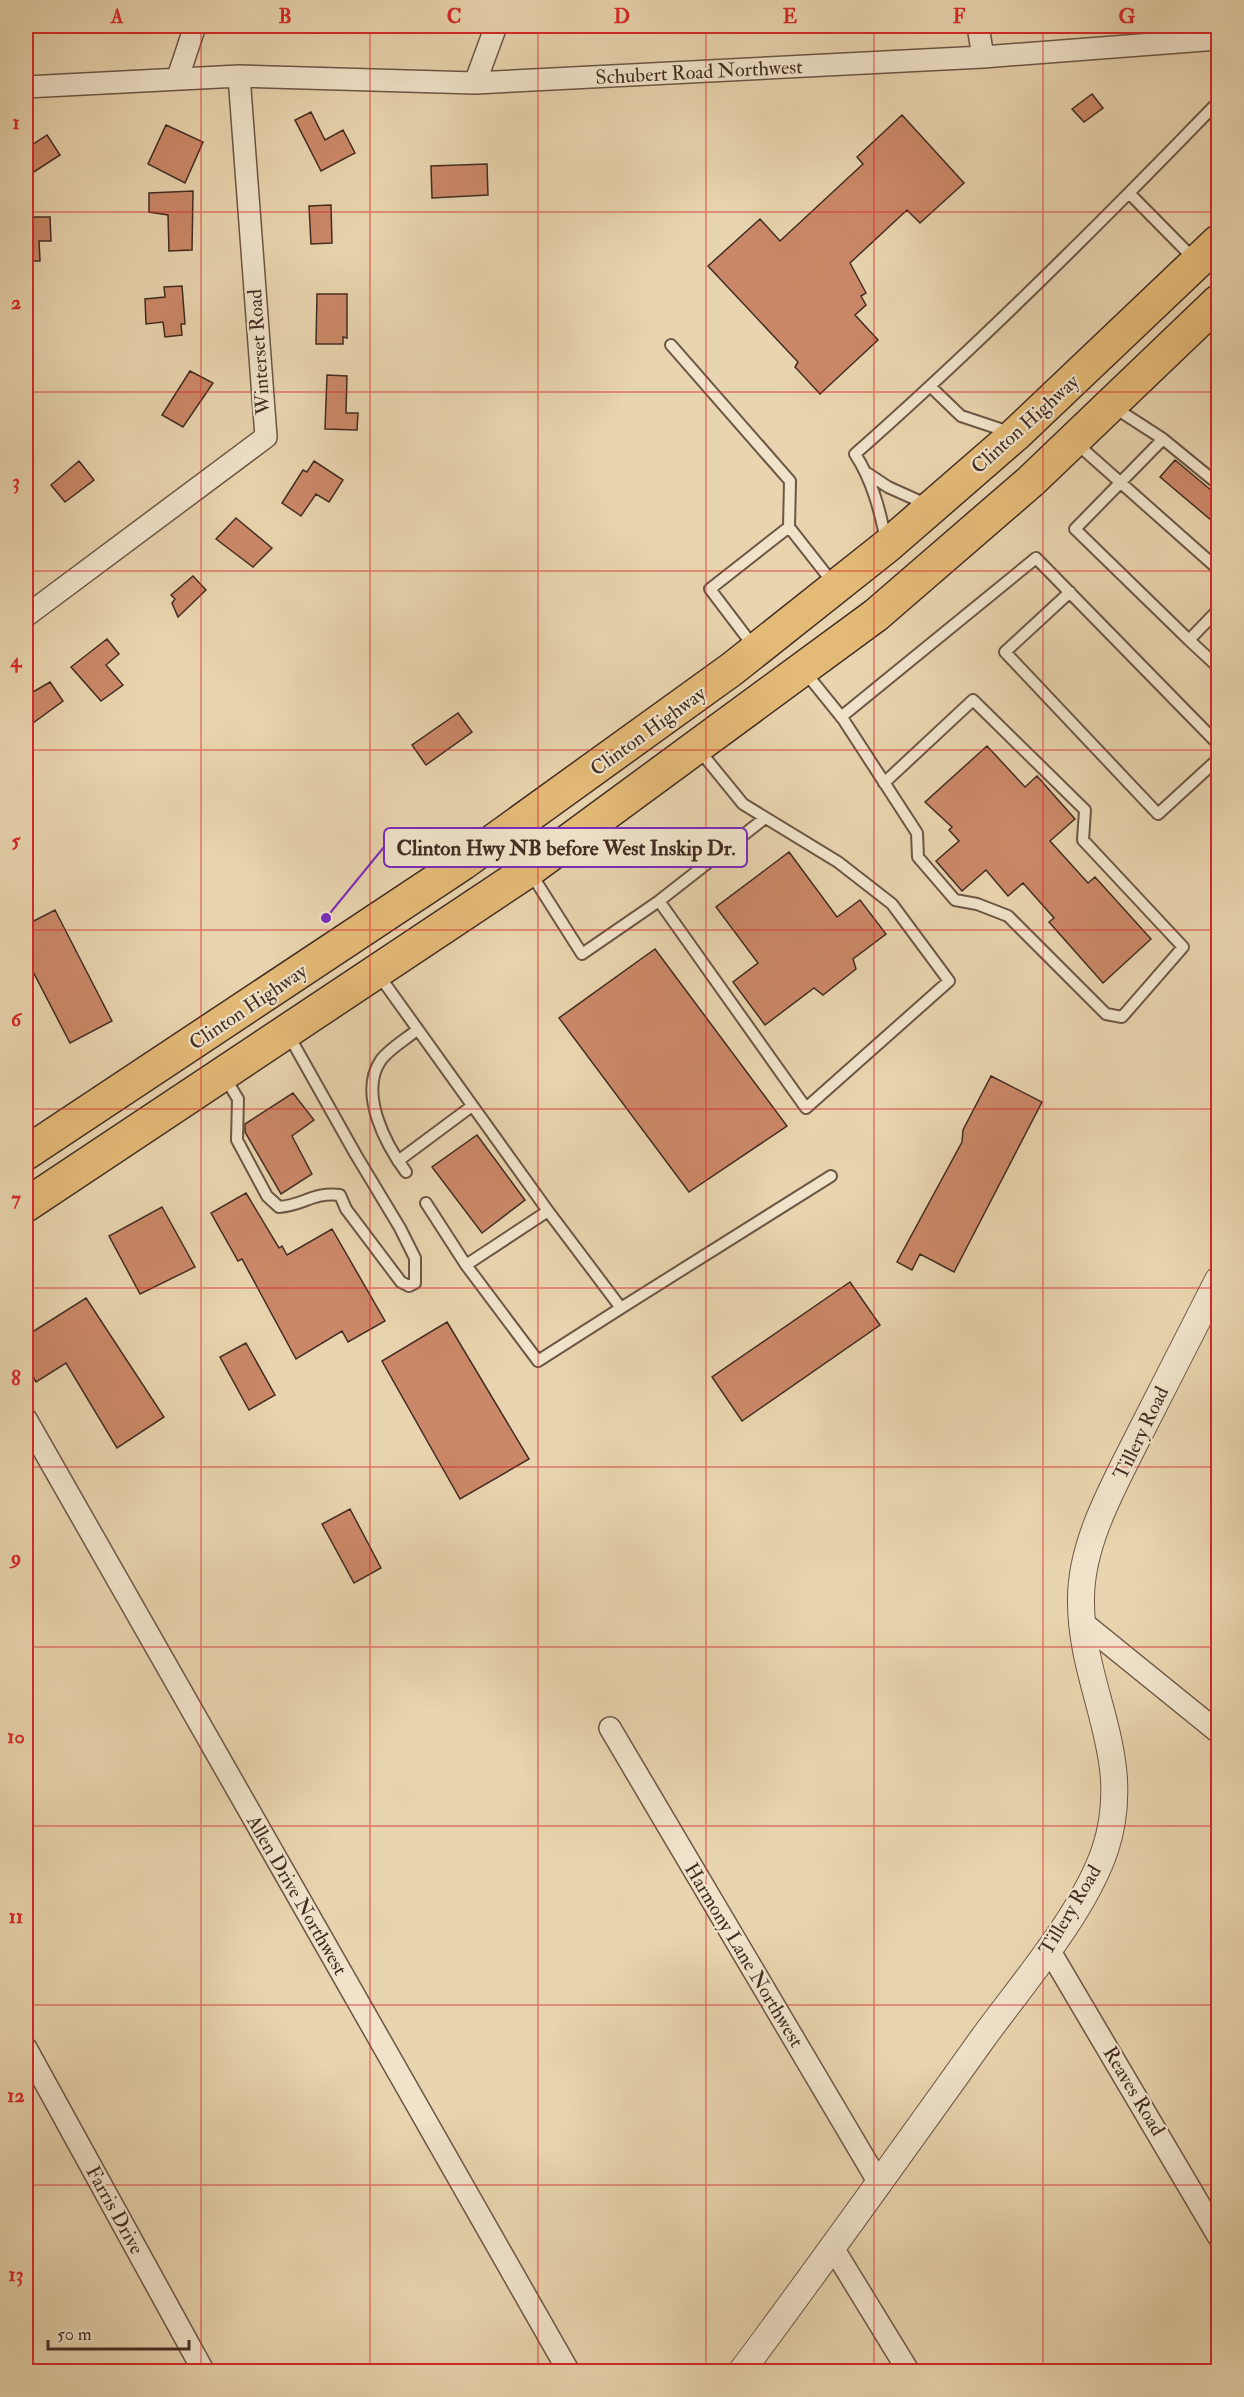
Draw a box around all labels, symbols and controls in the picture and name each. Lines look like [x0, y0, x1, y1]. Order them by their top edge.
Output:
text: A [110, 4, 124, 29]
text: B [278, 4, 292, 29]
text: C [447, 4, 461, 29]
text: D [614, 4, 630, 29]
text: E [783, 4, 798, 29]
text: F [953, 4, 966, 29]
text: G [1119, 4, 1136, 29]
street label: Schubert Road Northwest [595, 54, 804, 90]
text: 1 [12, 110, 20, 135]
street label: Winterset Road [242, 288, 276, 417]
text: 2 [11, 290, 21, 315]
street label: Clinton Highway [966, 368, 1085, 479]
text: 3 [12, 469, 20, 494]
text: 4 [10, 648, 23, 673]
street label: Clinton Highway [585, 680, 712, 781]
text: 5 [12, 828, 22, 853]
callout: Clinton Hwy NB before West Inskip Dr. [384, 828, 747, 867]
text: Clinton Hwy NB before West Inskip Dr. [397, 835, 735, 862]
street label: Clinton Highway [184, 958, 313, 1056]
text: 6 [11, 1007, 23, 1032]
text: 7 [11, 1186, 21, 1211]
text: 8 [11, 1366, 21, 1391]
street label: Tillery Road [1108, 1382, 1174, 1484]
text: 9 [9, 1545, 21, 1570]
text: 10 [7, 1724, 25, 1749]
street label: Allen Drive Northwest [240, 1810, 353, 1980]
street label: Harmony Lane Northwest [679, 1858, 809, 2052]
street label: Tillery Road [1033, 1860, 1107, 1960]
text: 11 [9, 1904, 23, 1929]
street label: Reaves Road [1098, 2042, 1171, 2140]
text: 12 [7, 2083, 25, 2108]
street label: Farris Drive [80, 2161, 150, 2259]
text: 13 [9, 2262, 23, 2287]
scale bar [48, 2313, 189, 2351]
text: 50 m [57, 2323, 92, 2346]

